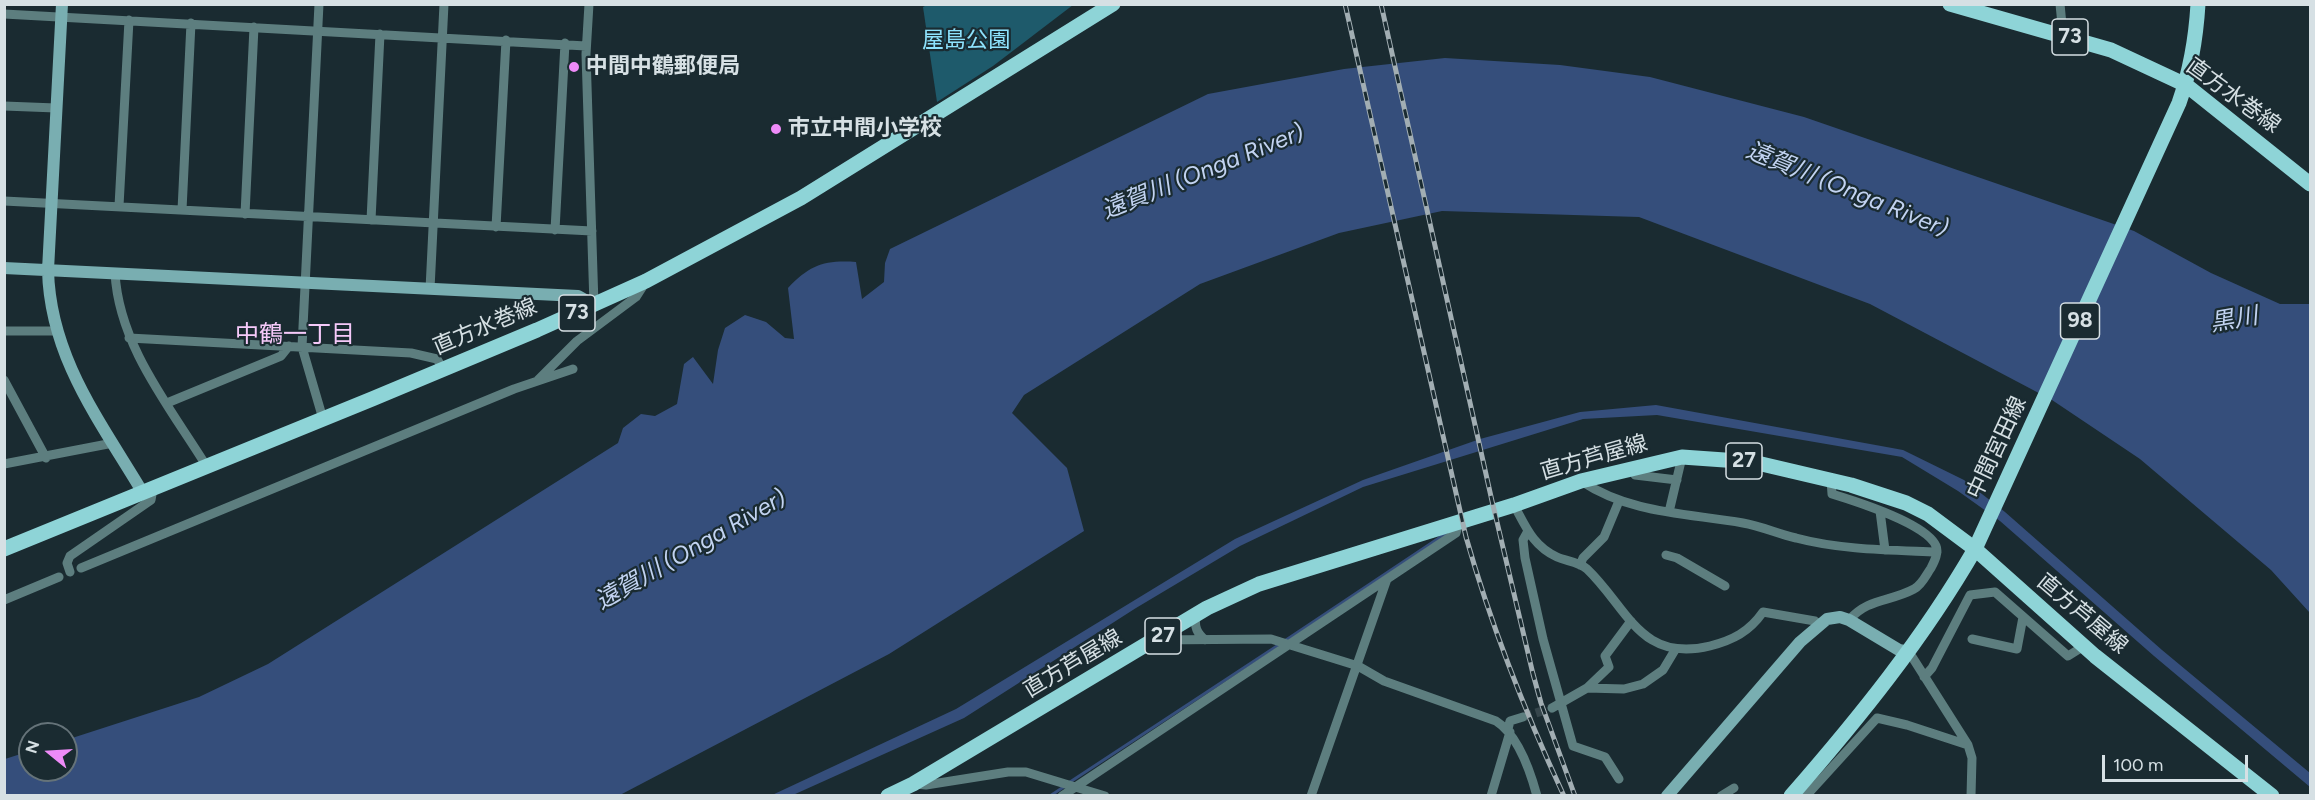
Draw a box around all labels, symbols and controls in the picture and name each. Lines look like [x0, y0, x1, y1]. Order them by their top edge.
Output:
road number: 73 [2052, 19, 2088, 55]
park label: 屋島公園 [922, 28, 1010, 54]
street label: 直方水巻線 [2181, 53, 2285, 139]
place label: 中間中鶴郵便局 [586, 54, 740, 80]
marker: 中間中鶴郵便局 [567, 60, 581, 74]
place label: 市立中間小学校 [788, 116, 942, 142]
water label: 遠賀川 (Onga River) [1098, 118, 1308, 226]
marker: 市立中間小学校 [769, 122, 783, 136]
water label: 遠賀川 (Onga River) [1742, 136, 1952, 244]
street label: 直方水巻線 [429, 293, 541, 361]
road number: 73 [559, 295, 595, 331]
water label: 黒川 [2208, 302, 2260, 338]
road number: 98 [2060, 303, 2100, 339]
district label: 中鶴一丁目 [235, 321, 355, 349]
street label: 中間宮田線 [1962, 393, 2032, 503]
street label: 直方芦屋線 [1537, 430, 1651, 486]
road number: 27 [1726, 443, 1762, 479]
water label: 遠賀川 (Onga River) [591, 484, 791, 616]
street label: 直方芦屋線 [2031, 569, 2133, 659]
road number: 27 [1145, 618, 1181, 654]
street label: 直方芦屋線 [1019, 624, 1127, 704]
north arrow [18, 722, 78, 782]
text: N [21, 738, 43, 756]
scale bar [2105, 743, 2250, 781]
text: 100 m [2113, 754, 2163, 776]

